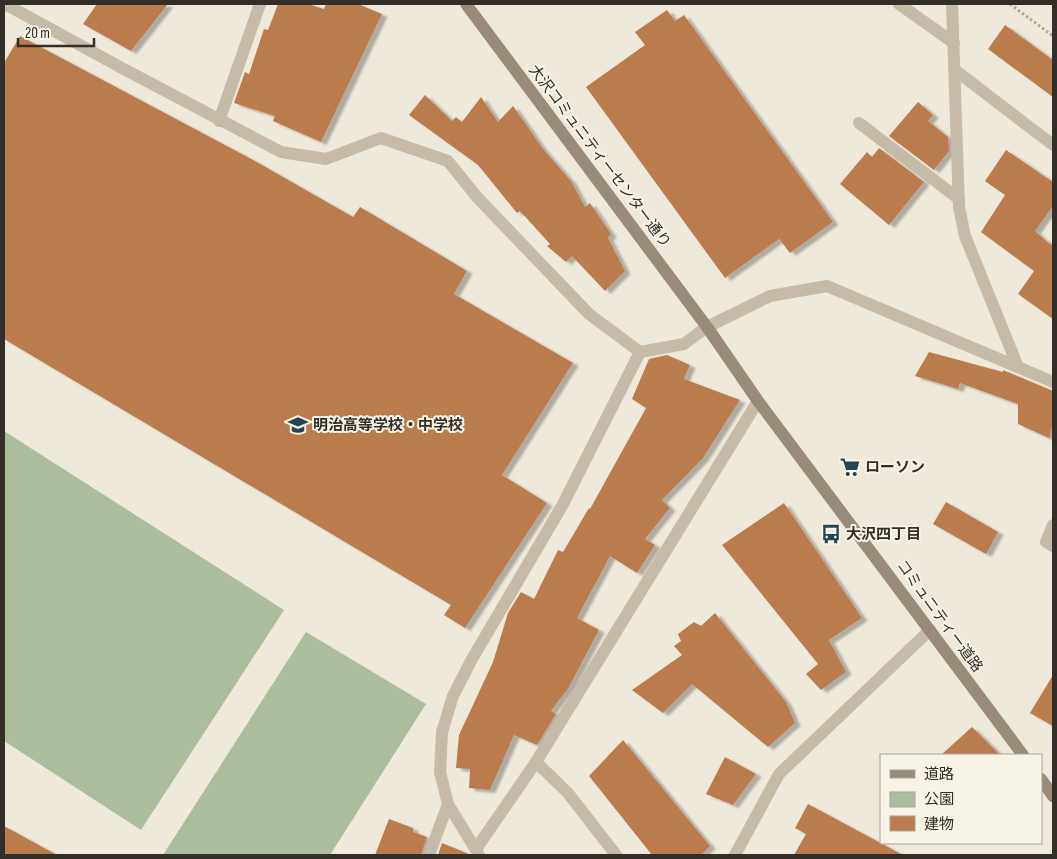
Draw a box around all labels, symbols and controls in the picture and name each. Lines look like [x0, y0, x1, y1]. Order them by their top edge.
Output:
scale bar [18, 15, 94, 47]
text: 20 m [25, 24, 50, 43]
street label: 大沢コミュニティーセンター通り [525, 61, 675, 252]
school or university icon: 明治高等学校・中学校 [287, 414, 309, 436]
place label: 明治高等学校・中学校 [313, 416, 463, 435]
supermarket icon: ローソン [839, 456, 861, 478]
place label: ローソン [865, 458, 925, 477]
bus stop icon: 大沢四丁目 [820, 523, 842, 545]
place label: 大沢四丁目 [846, 525, 921, 544]
street label: コミュニティー道路 [892, 556, 987, 676]
legend [880, 754, 1042, 844]
text: 道路 [924, 765, 954, 784]
text: 公園 [924, 790, 954, 809]
text: 建物 [924, 815, 954, 834]

